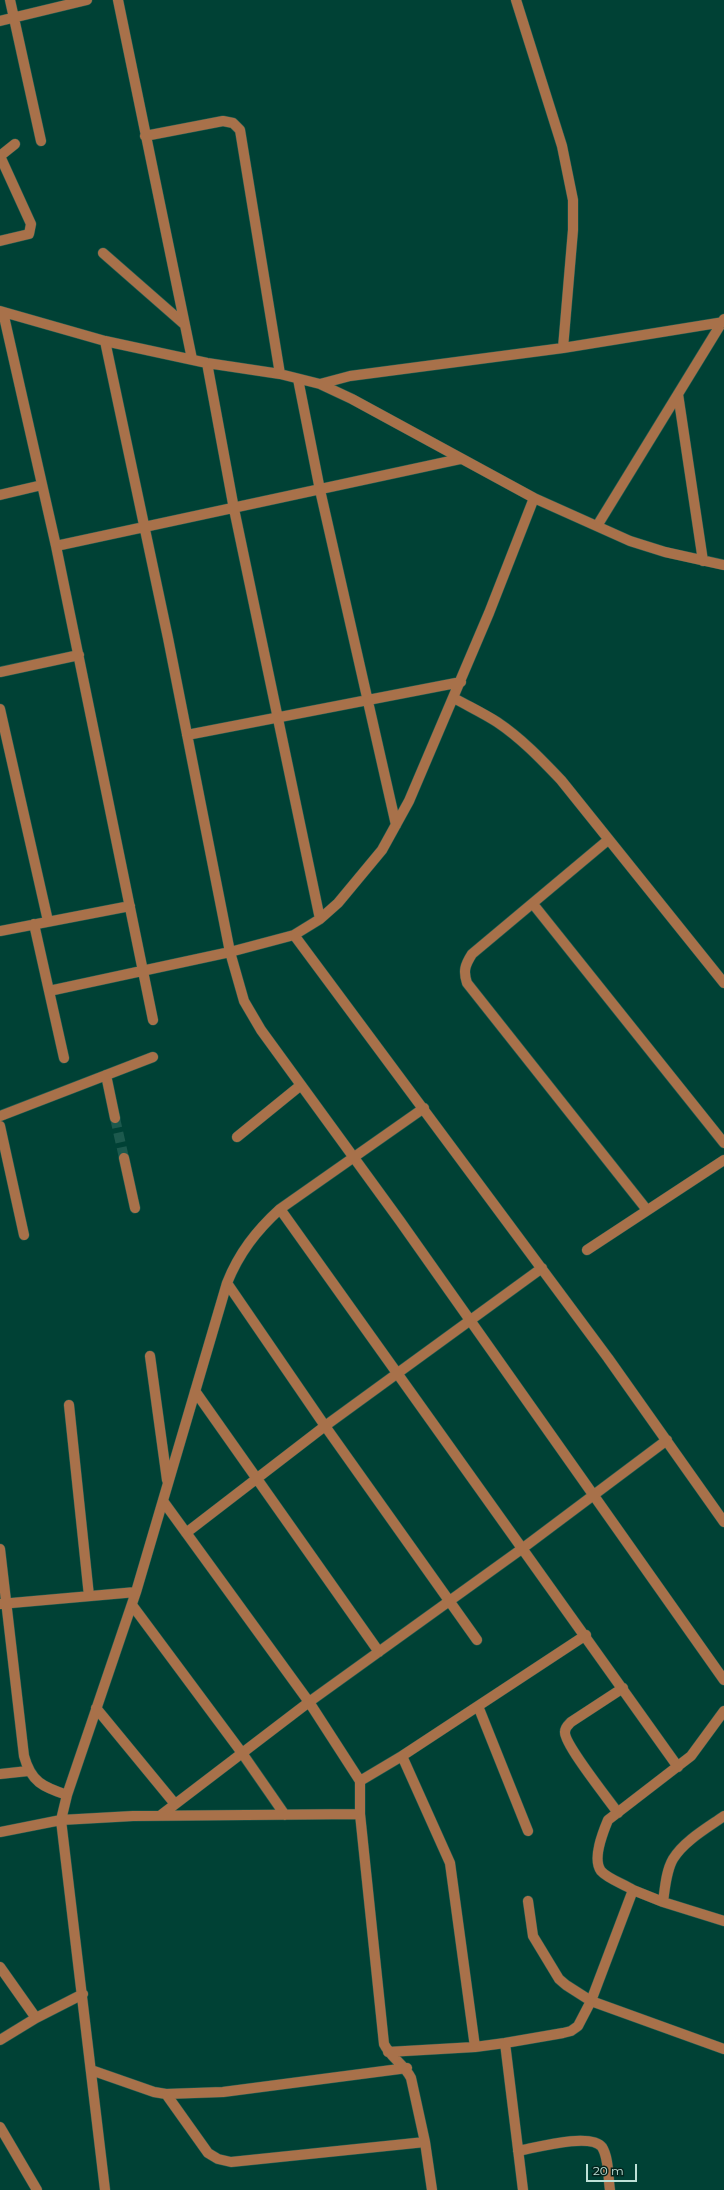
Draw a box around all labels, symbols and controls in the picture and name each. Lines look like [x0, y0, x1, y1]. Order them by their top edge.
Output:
scale bar [588, 2156, 639, 2182]
text: 20 m [593, 2163, 624, 2178]

